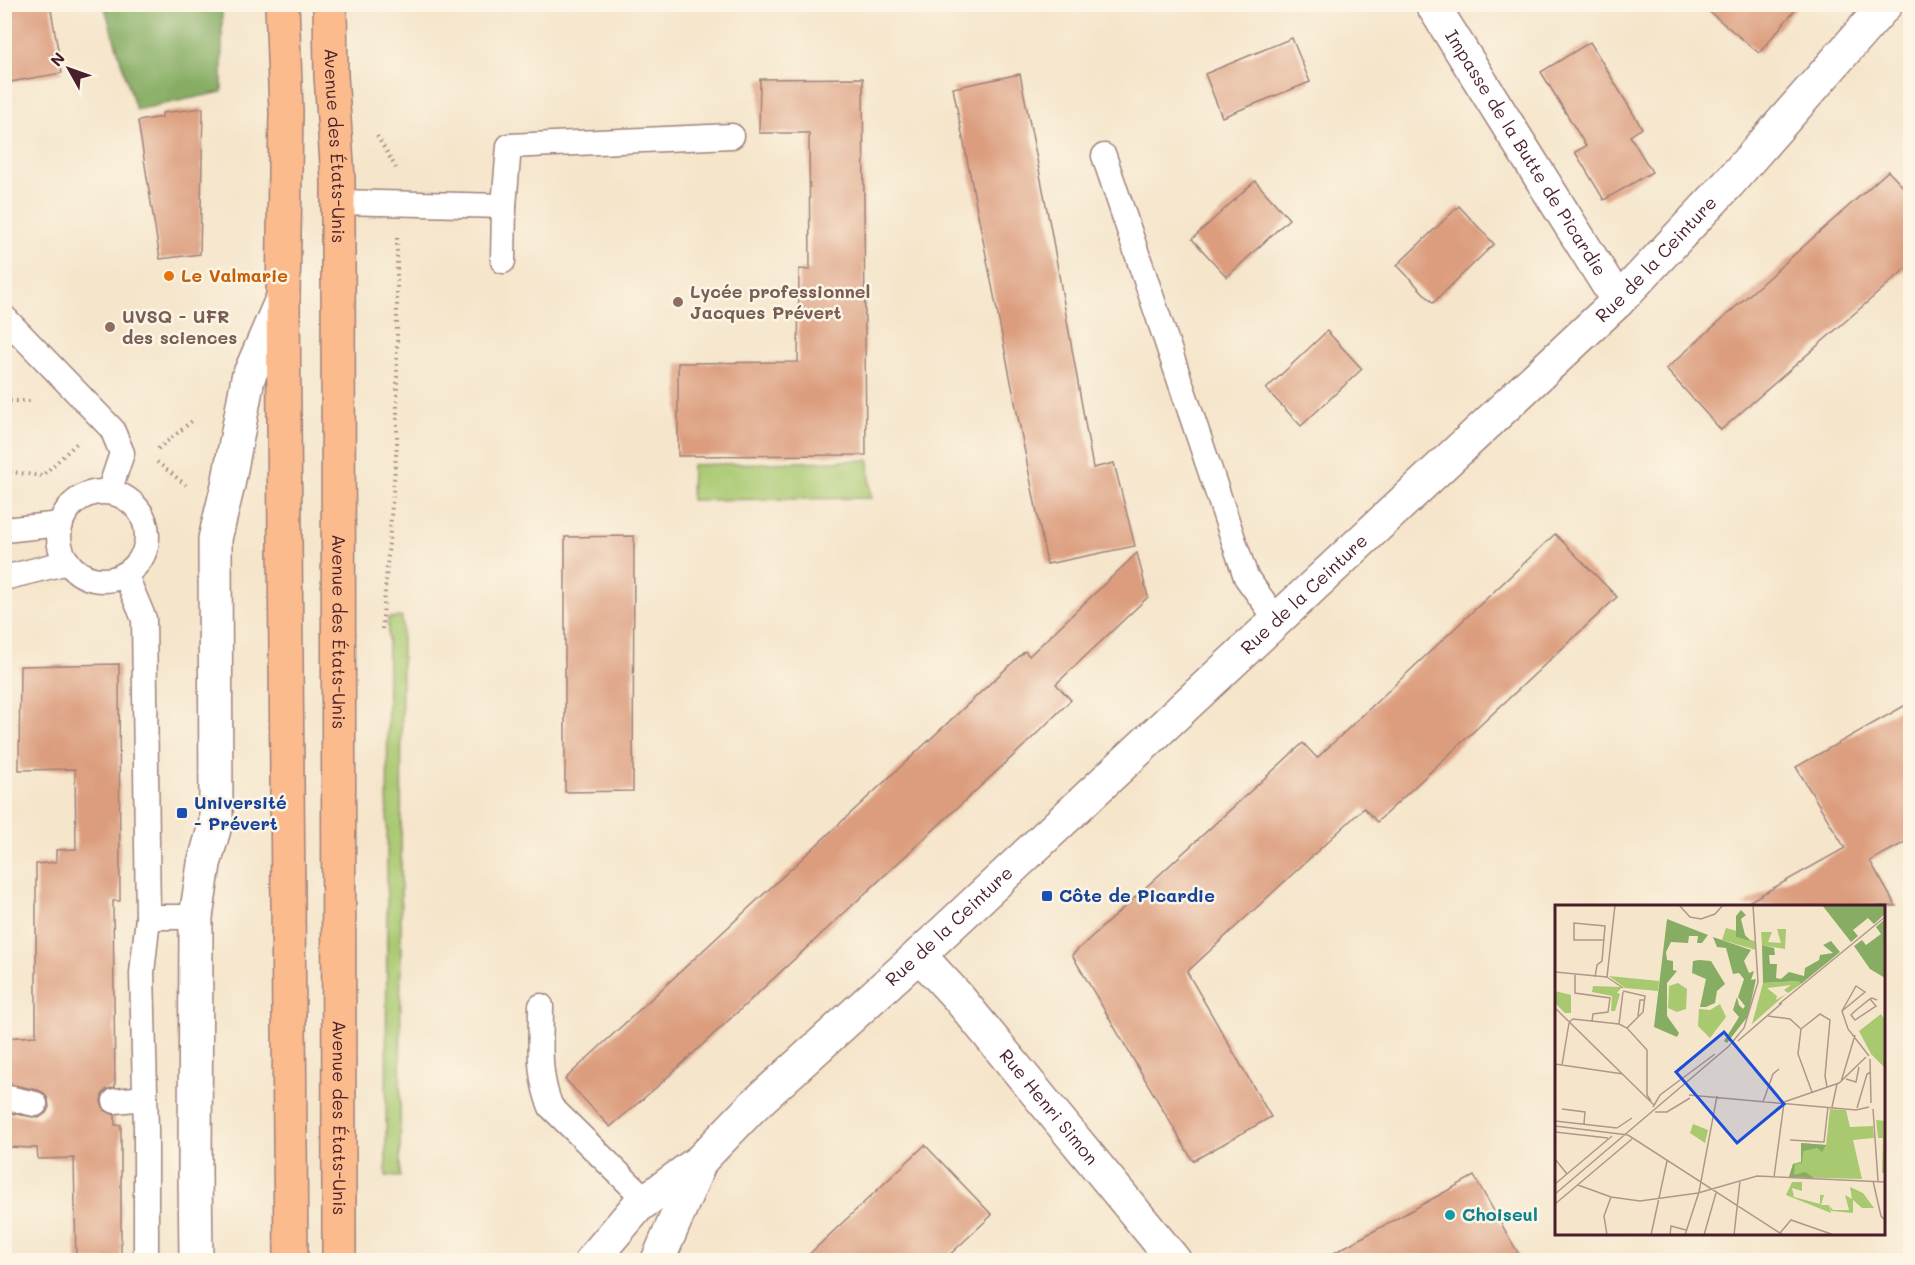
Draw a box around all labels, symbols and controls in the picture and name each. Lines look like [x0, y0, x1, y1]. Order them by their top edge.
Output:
street label: Impasse de la Butte de Picardie [1440, 25, 1612, 280]
north arrow [39, 39, 99, 99]
text: N [45, 48, 69, 70]
street label: Avenue des États-Unis [320, 48, 351, 243]
street label: Rue de la Ceinture [1590, 191, 1721, 327]
place label: Le Valmarie [181, 263, 288, 287]
marker: Le Valmarie [162, 269, 176, 283]
place label: Lycée professionnel Jacques Prévert [690, 279, 870, 324]
marker: Lycée professionnel Jacques Prévert [671, 295, 685, 309]
place label: UVSQ - UFR des sciences [122, 304, 237, 349]
marker: UVSQ - UFR des sciences [103, 320, 117, 334]
street label: Rue de la Ceinture [1235, 528, 1372, 659]
street label: Avenue des États-Unis [327, 534, 352, 729]
place label: Université - Prévert [194, 790, 287, 835]
marker: Université - Prévert [175, 806, 189, 820]
street label: Rue de la Ceinture [880, 860, 1017, 991]
place label: Côte de Picardie [1059, 883, 1215, 907]
marker: Côte de Picardie [1040, 889, 1054, 903]
inset map [1555, 905, 1885, 1235]
street label: Avenue des États-Unis [328, 1020, 352, 1215]
street label: Rue Henri Simon [994, 1044, 1104, 1170]
place label: Choiseul [1462, 1202, 1538, 1226]
marker: Choiseul [1443, 1208, 1457, 1222]

